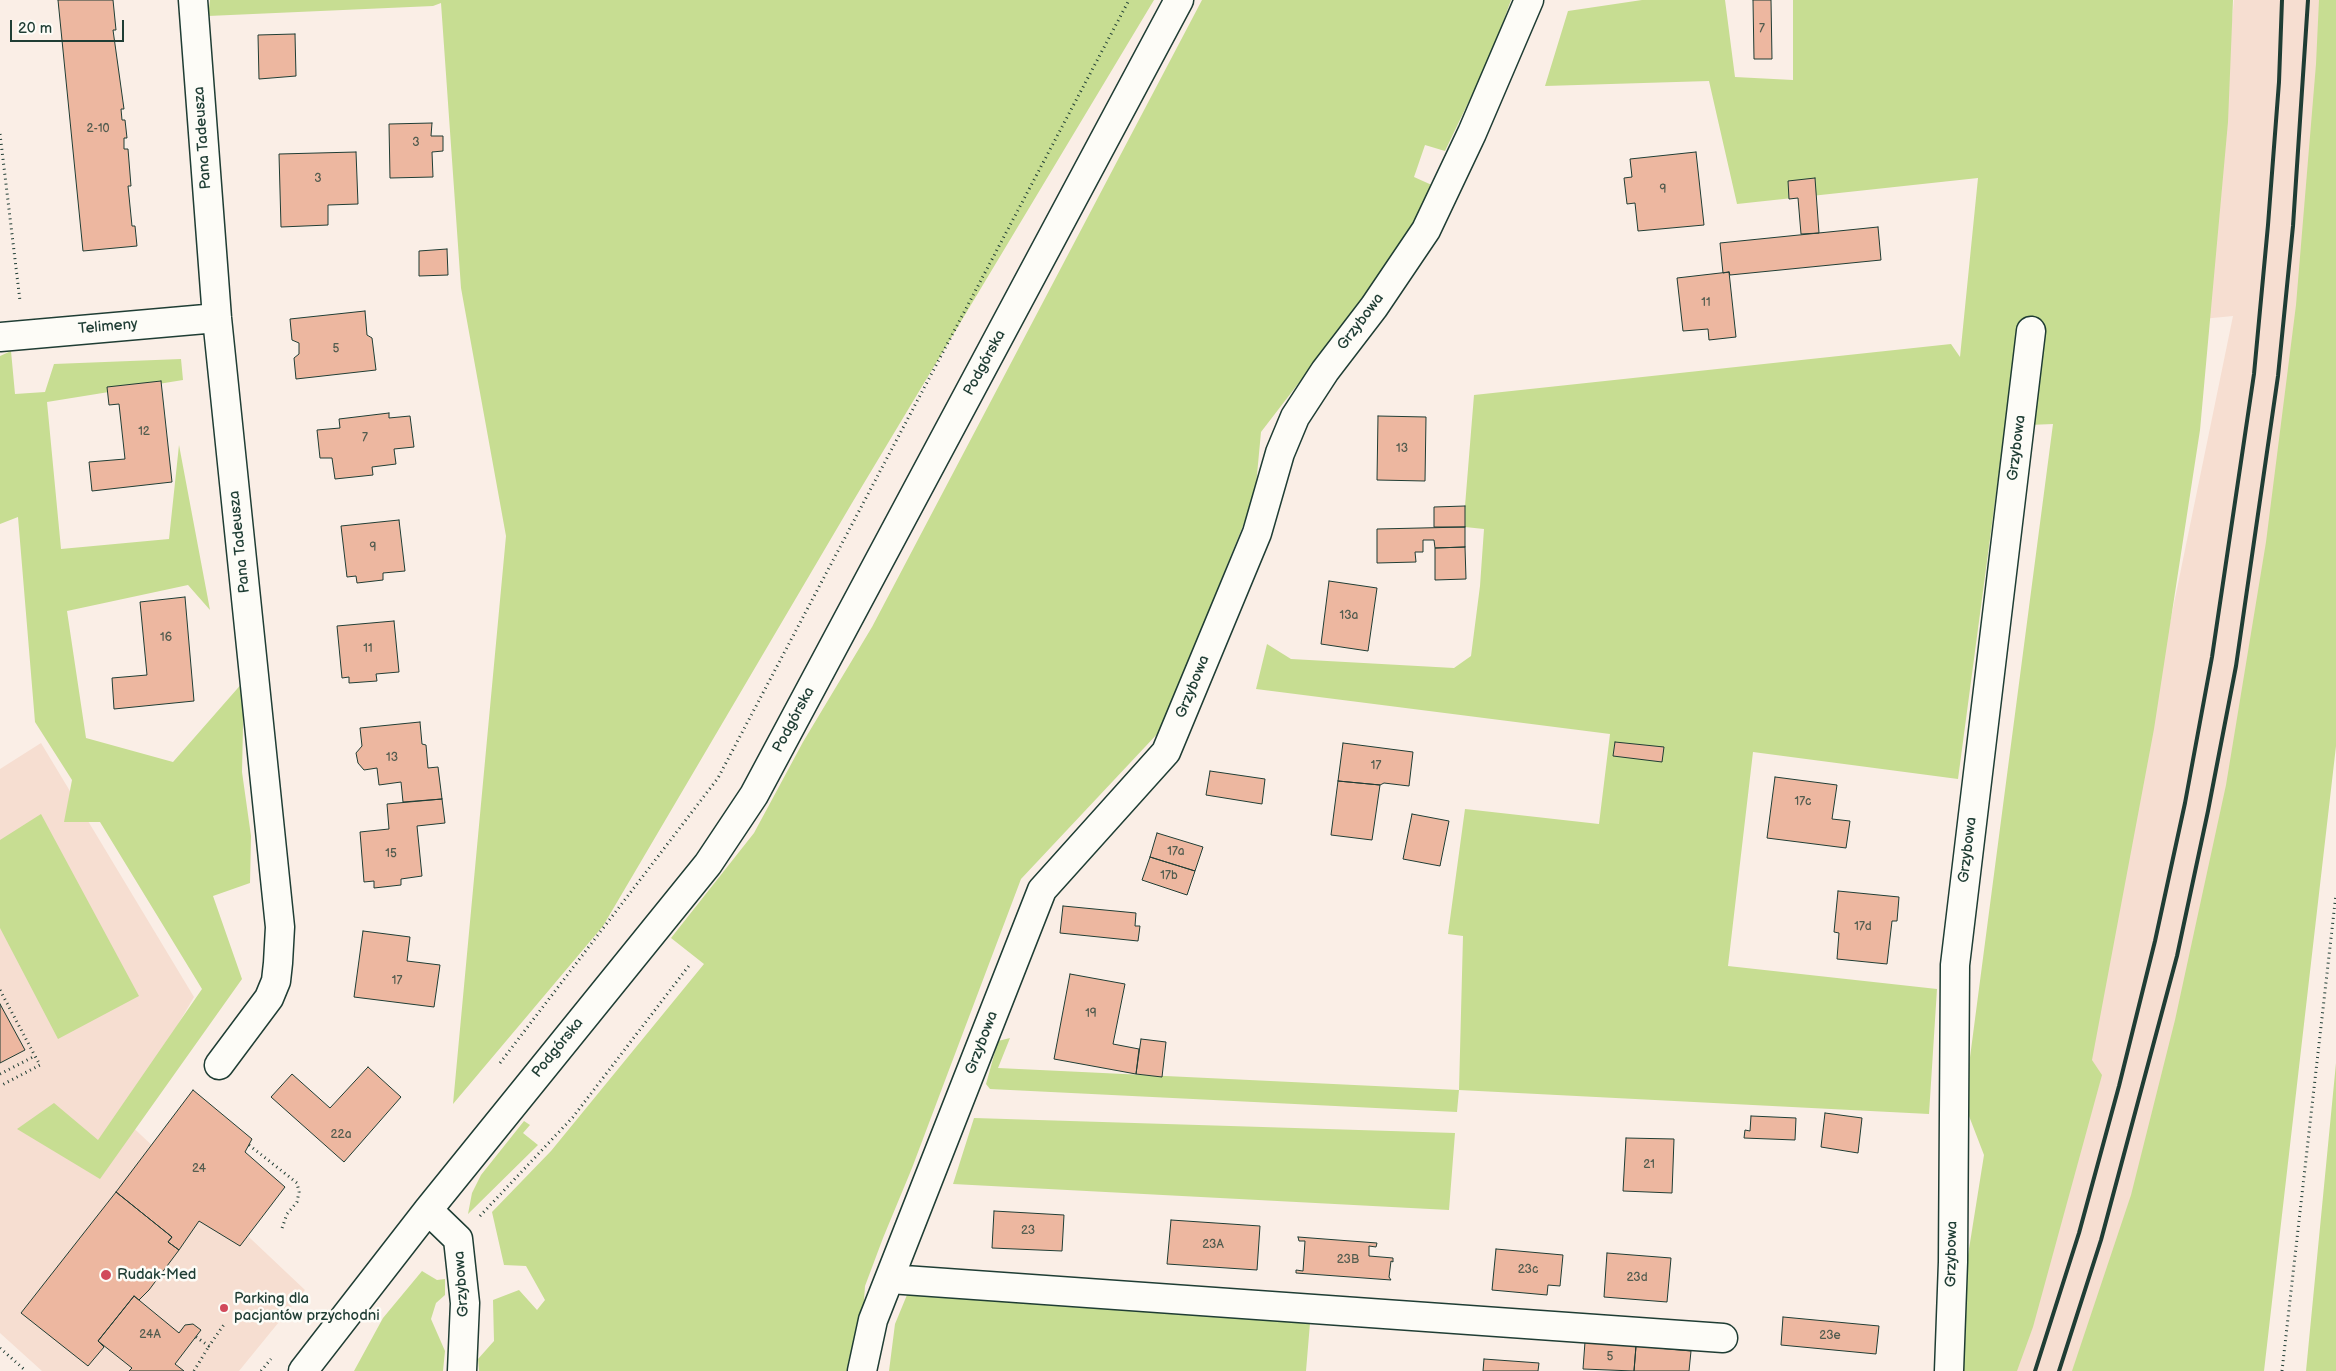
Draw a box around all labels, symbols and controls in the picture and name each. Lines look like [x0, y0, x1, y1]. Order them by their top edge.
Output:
scale bar [12, 10, 126, 42]
text: 20 m [18, 19, 52, 38]
house number: 7 [1759, 22, 1765, 36]
street label: Pana Tadeusza [190, 86, 216, 190]
house number: 2-10 [86, 122, 110, 136]
house number: 3 [412, 136, 420, 150]
house number: 3 [314, 172, 322, 186]
house number: 9 [1660, 183, 1666, 197]
street label: Grzybowa [1334, 290, 1388, 354]
house number: 11 [1701, 296, 1711, 310]
street label: Telimeny [77, 315, 139, 339]
street label: Podgórska [960, 327, 1010, 399]
house number: 5 [333, 342, 339, 356]
street label: Grzybowa [2004, 414, 2030, 482]
house number: 12 [138, 425, 150, 439]
house number: 7 [362, 431, 368, 445]
house number: 13 [1396, 442, 1408, 456]
street label: Pana Tadeusza [226, 490, 254, 594]
house number: 9 [370, 541, 376, 555]
house number: 13a [1340, 609, 1358, 623]
house number: 16 [160, 631, 172, 645]
house number: 11 [363, 642, 373, 656]
street label: Grzybowa [1172, 653, 1214, 721]
street label: Podgórska [769, 684, 819, 756]
house number: 13 [386, 751, 398, 765]
house number: 17 [1371, 759, 1381, 773]
house number: 17c [1795, 795, 1811, 809]
street label: Grzybowa [1955, 816, 1981, 884]
house number: 17a [1167, 845, 1185, 859]
house number: 15 [385, 847, 397, 861]
house number: 17b [1160, 869, 1178, 883]
house number: 17d [1854, 920, 1872, 934]
house number: 17 [392, 974, 402, 988]
house number: 19 [1085, 1007, 1097, 1021]
street label: Grzybowa [962, 1009, 1002, 1077]
street label: Podgórska [528, 1015, 588, 1081]
house number: 22a [331, 1128, 351, 1142]
house number: 21 [1643, 1158, 1655, 1172]
house number: 24 [192, 1162, 206, 1176]
street label: Grzybowa [1942, 1221, 1962, 1287]
house number: 23 [1021, 1224, 1035, 1238]
house number: 23A [1202, 1238, 1224, 1252]
street label: Grzybowa [451, 1250, 473, 1318]
house number: 23B [1337, 1253, 1359, 1267]
house number: 23c [1518, 1263, 1538, 1277]
place label: Rudak-Med [117, 1266, 196, 1284]
marker: Rudak-Med [99, 1268, 113, 1282]
house number: 23d [1626, 1271, 1648, 1285]
place label: Parking dla pacjantów przychodni [234, 1290, 380, 1325]
marker: Parking dla pacjantów przychodni [218, 1302, 230, 1314]
house number: 24A [139, 1328, 161, 1342]
house number: 23e [1819, 1329, 1841, 1343]
house number: 5 [1607, 1350, 1613, 1364]

